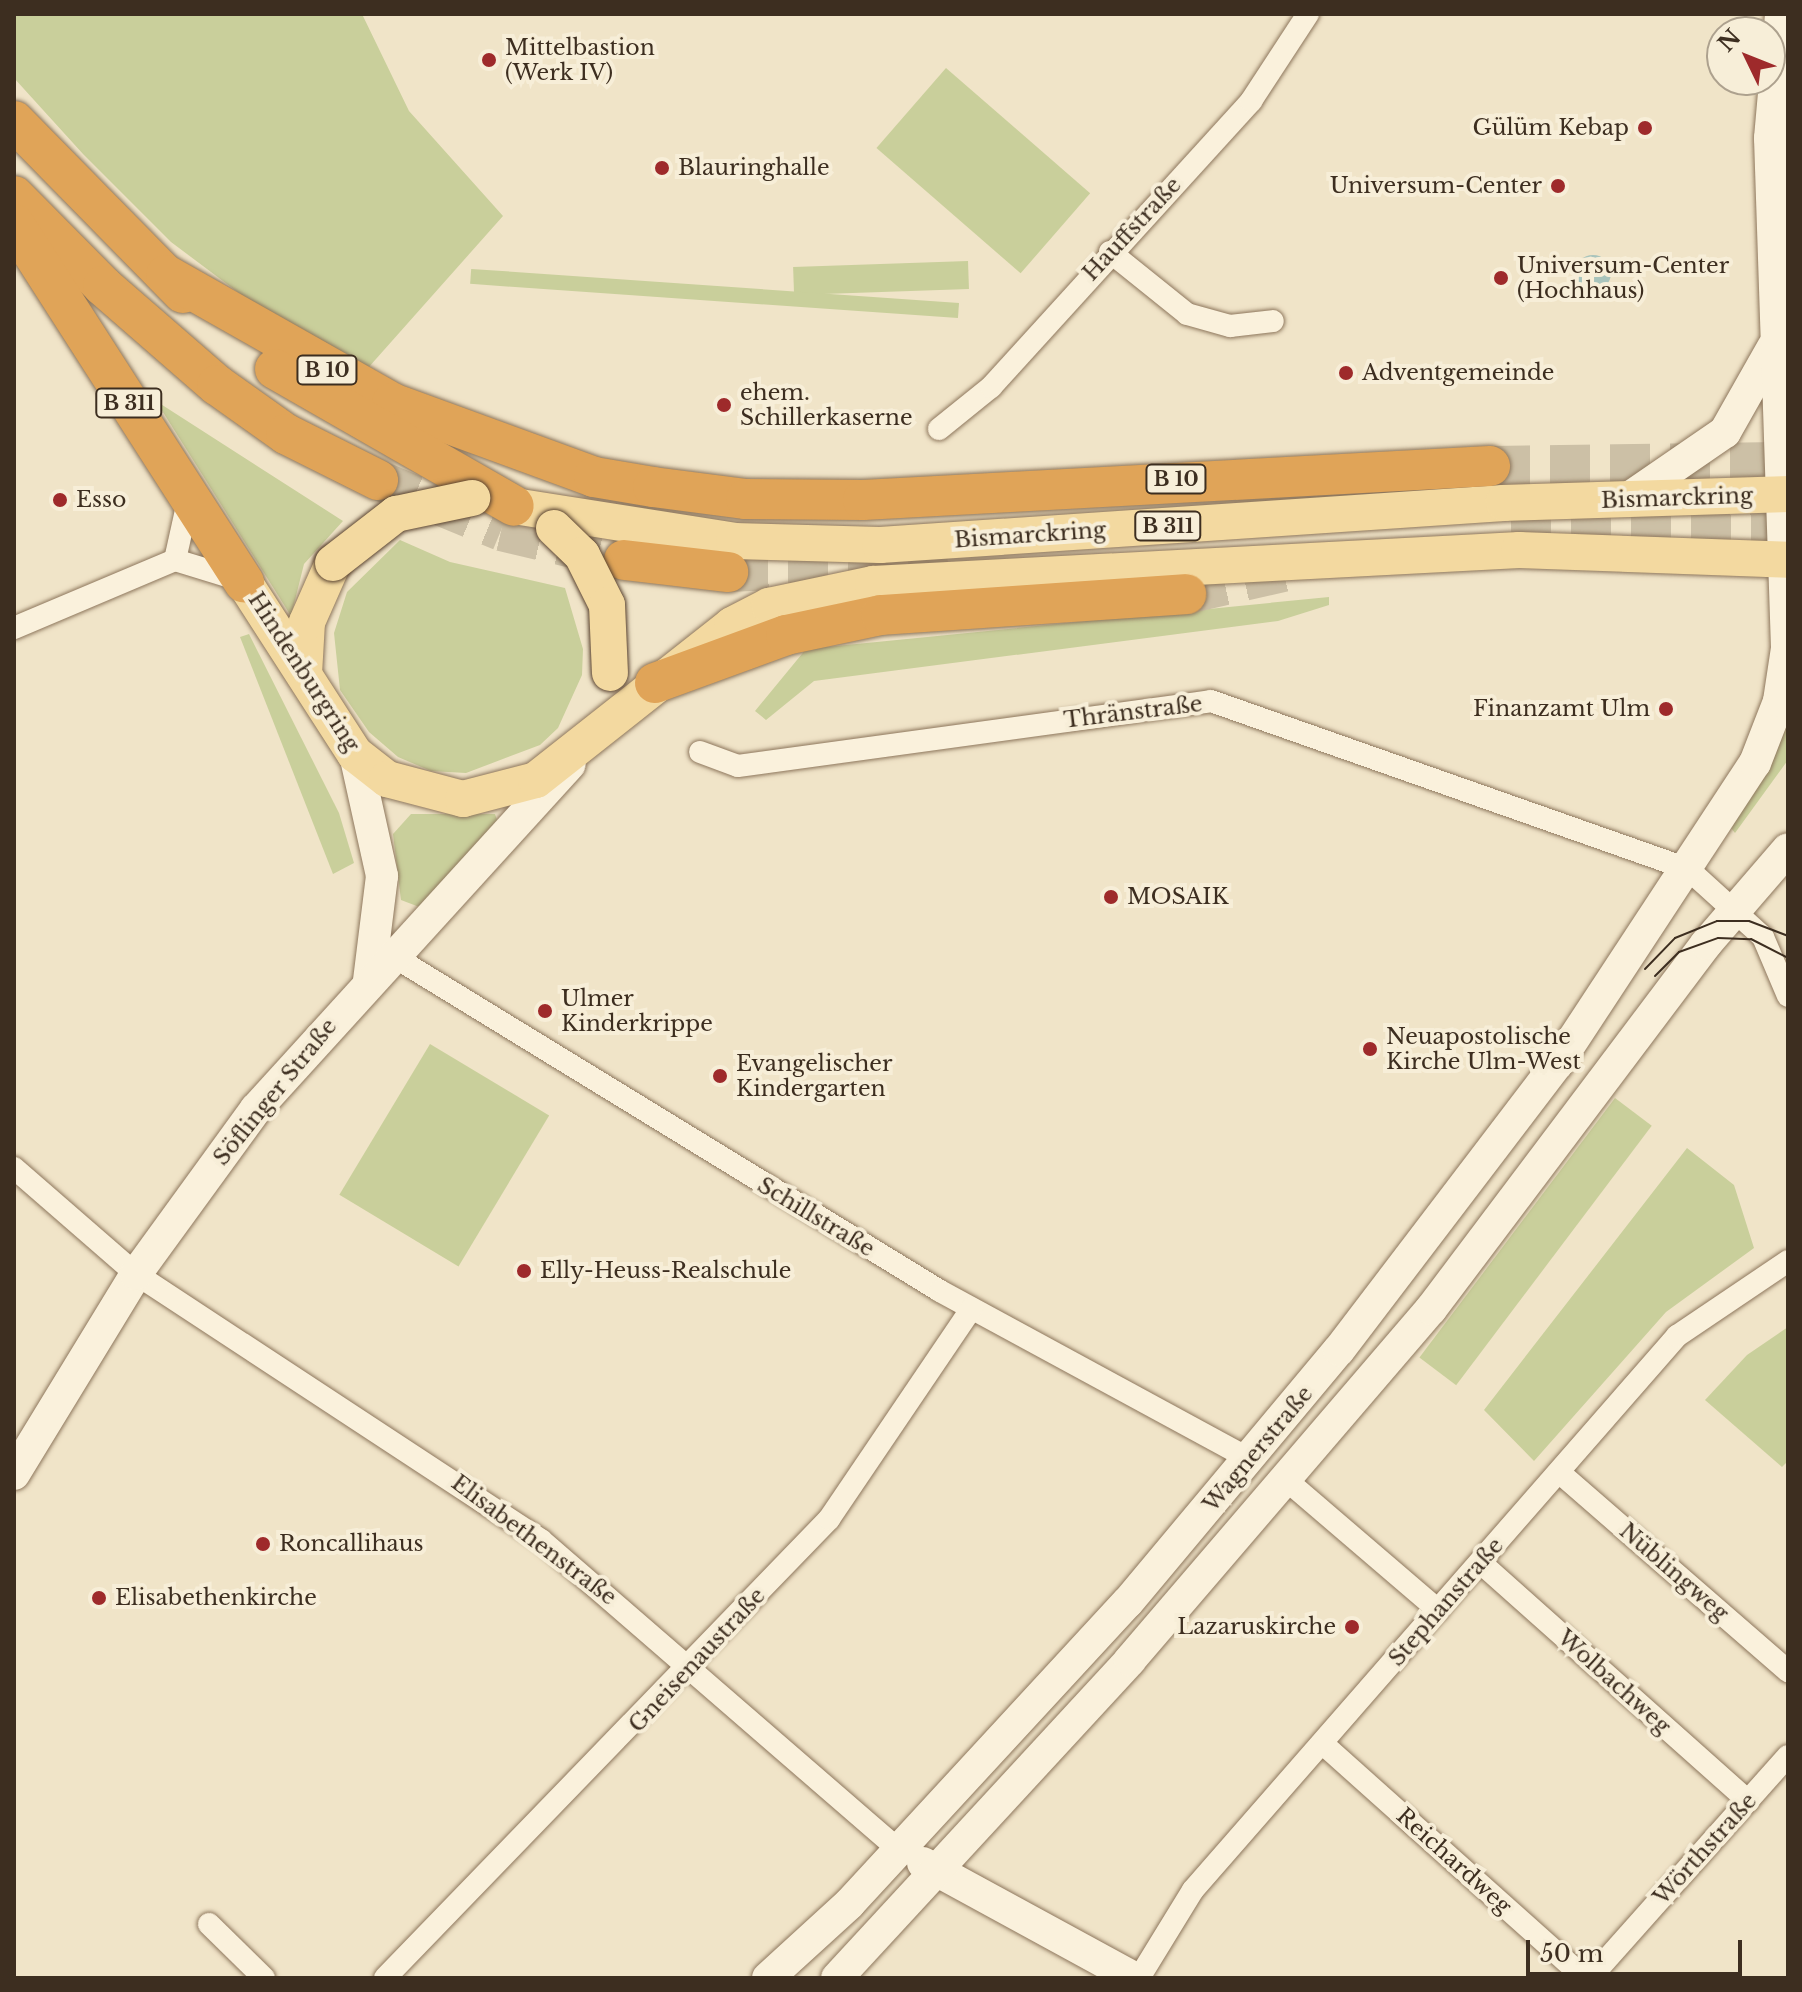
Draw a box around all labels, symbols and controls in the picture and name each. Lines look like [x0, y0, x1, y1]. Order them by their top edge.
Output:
north arrow [1706, 16, 1786, 96]
text: N [1713, 24, 1746, 57]
place label: Mittelbastion (Werk IV) [505, 34, 655, 86]
marker: Mittelbastion (Werk IV) [480, 51, 498, 69]
place label: Gülüm Kebap [1473, 115, 1629, 141]
marker: Gülüm Kebap [1636, 119, 1654, 137]
place label: Blauringhalle [678, 155, 830, 181]
marker: Blauringhalle [653, 159, 671, 177]
street label: Hauffstraße [1077, 172, 1187, 286]
place label: Universum-Center [1330, 173, 1542, 199]
marker: Universum-Center [1549, 177, 1567, 195]
place label: Universum-Center (Hochhaus) [1517, 252, 1729, 304]
marker: Universum-Center (Hochhaus) [1492, 269, 1510, 287]
road number: B 10 [295, 354, 359, 386]
place label: Adventgemeinde [1362, 360, 1554, 386]
marker: Adventgemeinde [1337, 364, 1355, 382]
place label: ehem. Schillerkaserne [740, 379, 913, 430]
road number: B 311 [95, 387, 163, 419]
marker: ehem. Schillerkaserne [715, 396, 733, 414]
road number: B 10 [1144, 463, 1208, 495]
street label: Bismarckring [1601, 482, 1753, 514]
place label: Esso [76, 487, 126, 513]
marker: Esso [51, 491, 69, 509]
road number: B 311 [1134, 510, 1202, 542]
street label: Bismarckring [953, 517, 1107, 553]
street label: Hindenburgring [243, 587, 365, 757]
street label: Thränstraße [1062, 690, 1204, 734]
place label: Finanzamt Ulm [1473, 696, 1650, 722]
marker: Finanzamt Ulm [1657, 700, 1675, 718]
place label: MOSAIK [1127, 884, 1229, 910]
marker: MOSAIK [1102, 888, 1120, 906]
place label: Ulmer Kinderkrippe [561, 985, 713, 1036]
marker: Ulmer Kinderkrippe [536, 1002, 554, 1020]
street label: Söflinger Straße [208, 1013, 342, 1171]
place label: Neuapostolische Kirche Ulm-West [1386, 1023, 1581, 1074]
marker: Neuapostolische Kirche Ulm-West [1361, 1040, 1379, 1058]
place label: Evangelischer Kindergarten [736, 1050, 892, 1102]
marker: Evangelischer Kindergarten [711, 1067, 729, 1085]
street label: Schillstraße [753, 1172, 879, 1262]
place label: Elly-Heuss-Realschule [540, 1258, 791, 1284]
marker: Elly-Heuss-Realschule [515, 1262, 533, 1280]
street label: Wagnerstraße [1198, 1381, 1318, 1517]
street label: Elisabethenstraße [446, 1469, 622, 1611]
street label: Nüblingweg [1614, 1518, 1734, 1626]
place label: Roncallihaus [279, 1531, 423, 1557]
street label: Stephanstraße [1383, 1533, 1509, 1671]
marker: Roncallihaus [254, 1535, 272, 1553]
street label: Gneisenaustraße [623, 1582, 771, 1738]
place label: Elisabethenkirche [115, 1585, 317, 1611]
marker: Elisabethenkirche [90, 1589, 108, 1607]
place label: Lazaruskirche [1177, 1614, 1336, 1640]
marker: Lazaruskirche [1343, 1618, 1361, 1636]
street label: Wolbachweg [1552, 1624, 1676, 1740]
street label: Wörthstraße [1648, 1788, 1762, 1910]
street label: Reichardweg [1391, 1802, 1517, 1920]
scale bar [1530, 1924, 1746, 1974]
text: 50 m [1540, 1939, 1603, 1968]

